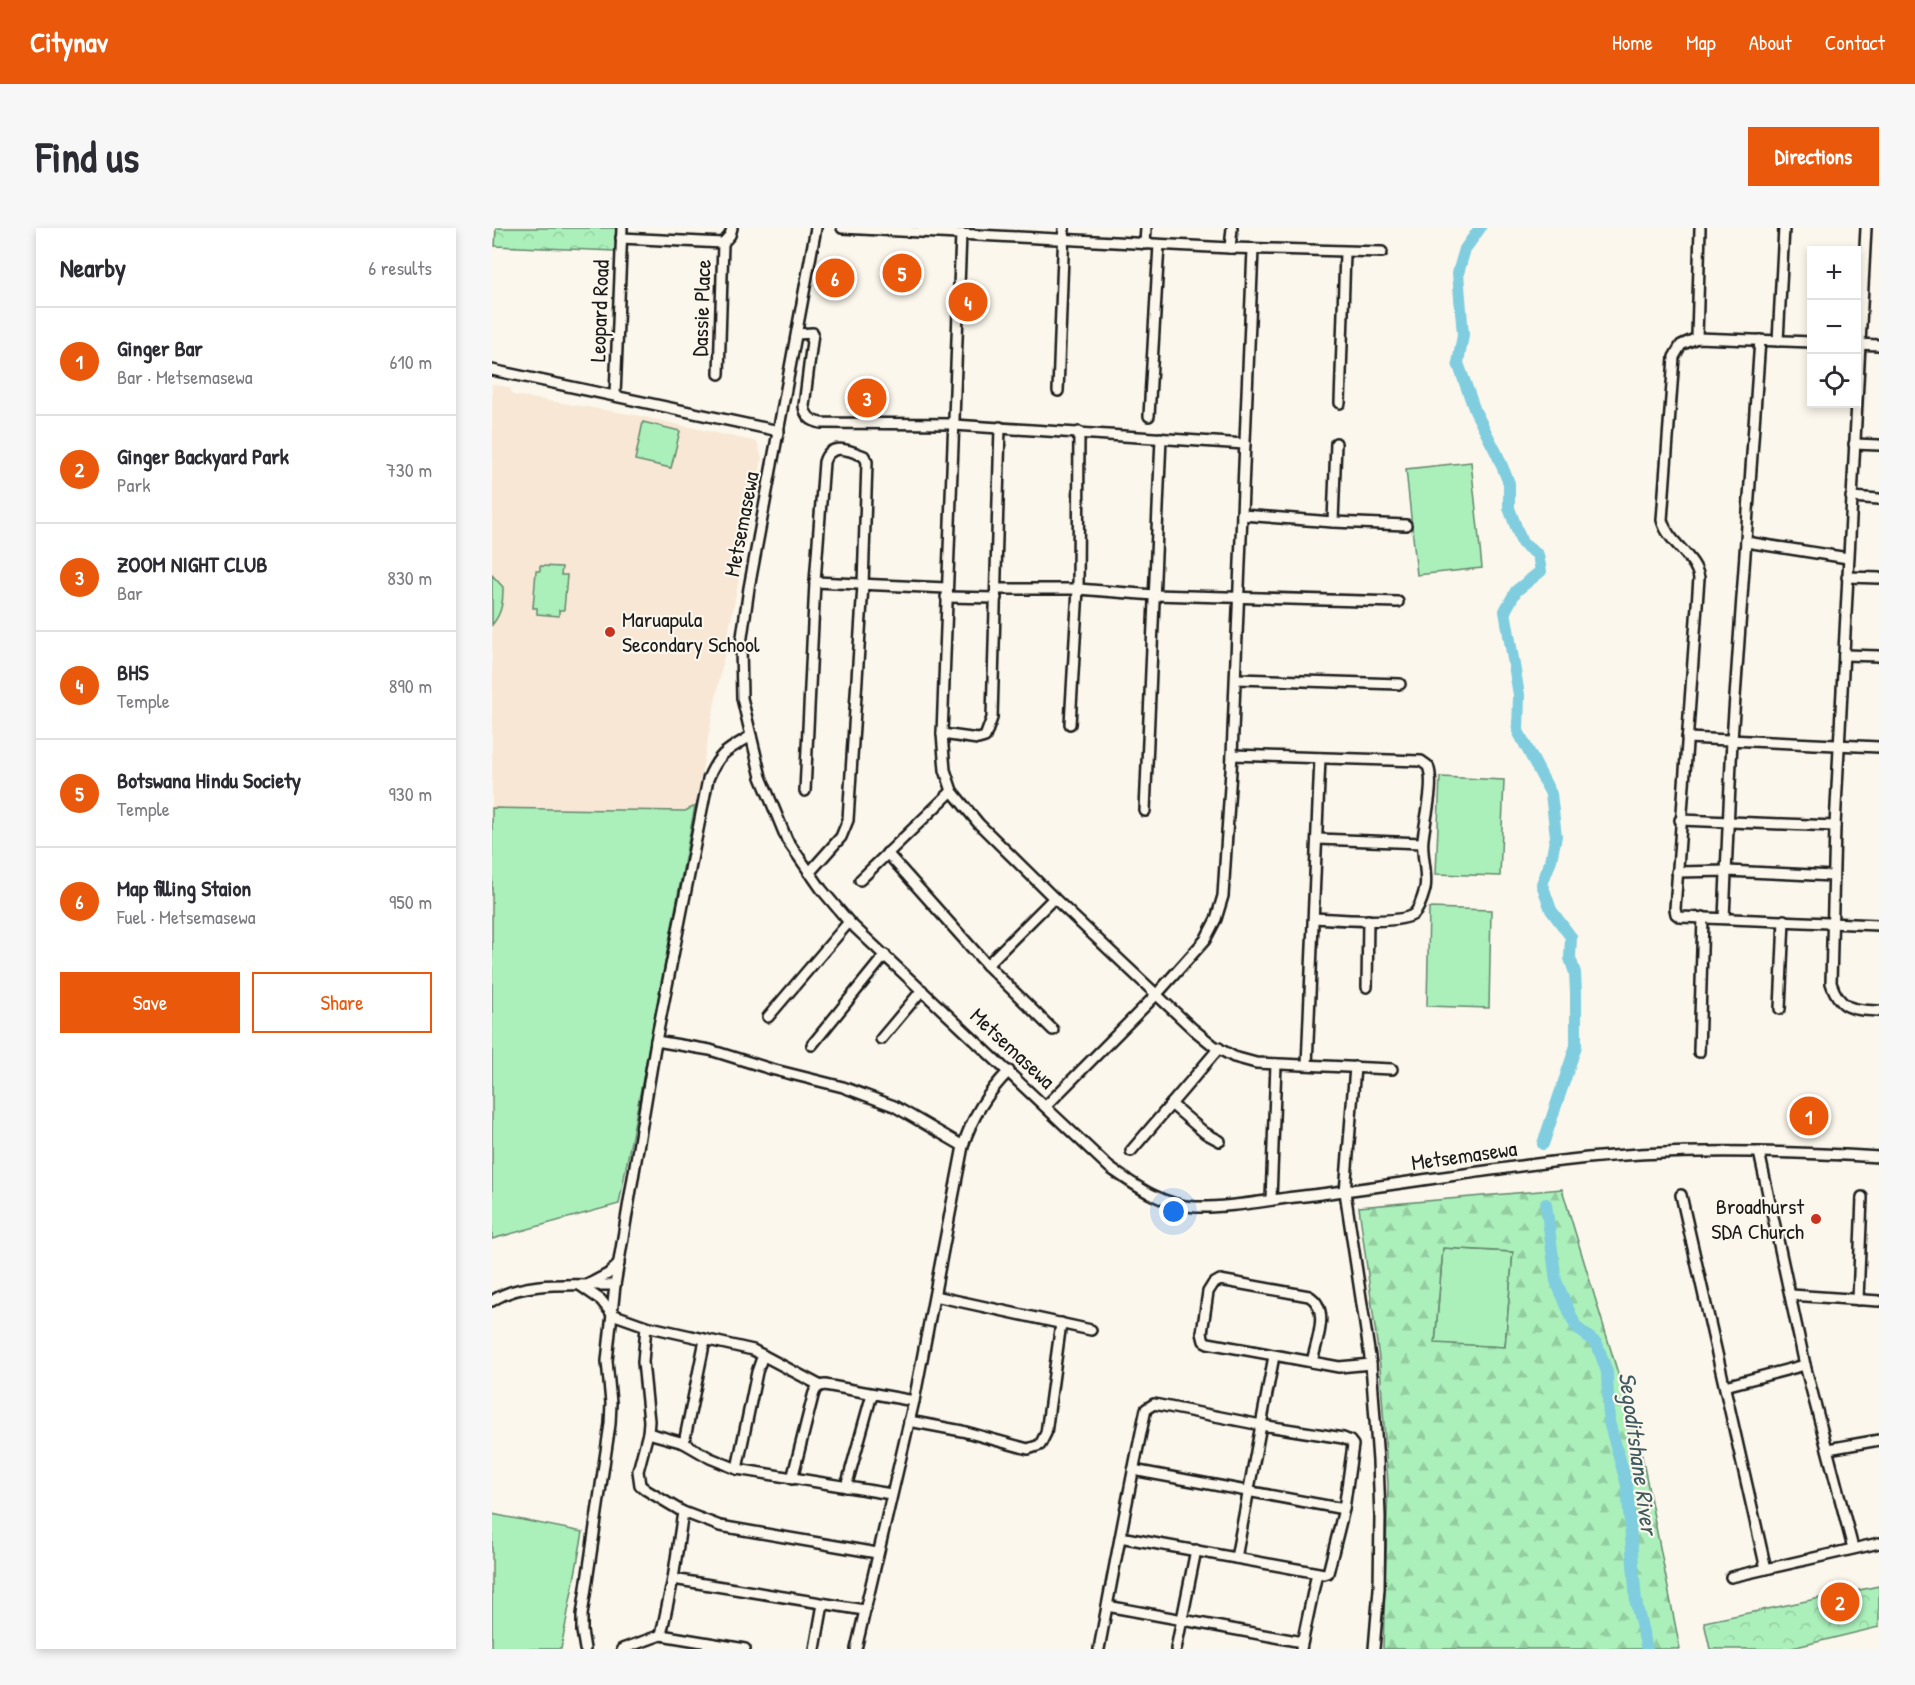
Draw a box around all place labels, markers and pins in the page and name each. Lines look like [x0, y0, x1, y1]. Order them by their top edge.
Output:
pin: 5 [882, 250, 922, 296]
pin: 6 [816, 256, 854, 300]
pin: 4 [948, 280, 988, 325]
pin: 3 [848, 376, 886, 420]
place label: Maruapula Secondary School [622, 604, 760, 659]
marker: Maruapula Secondary School [603, 625, 617, 639]
pin: 1 [1790, 1094, 1828, 1138]
place label: Broadhurst SDA Church [1711, 1191, 1804, 1246]
marker: Broadhurst SDA Church [1809, 1212, 1823, 1226]
pin: 2 [1820, 1580, 1860, 1624]

